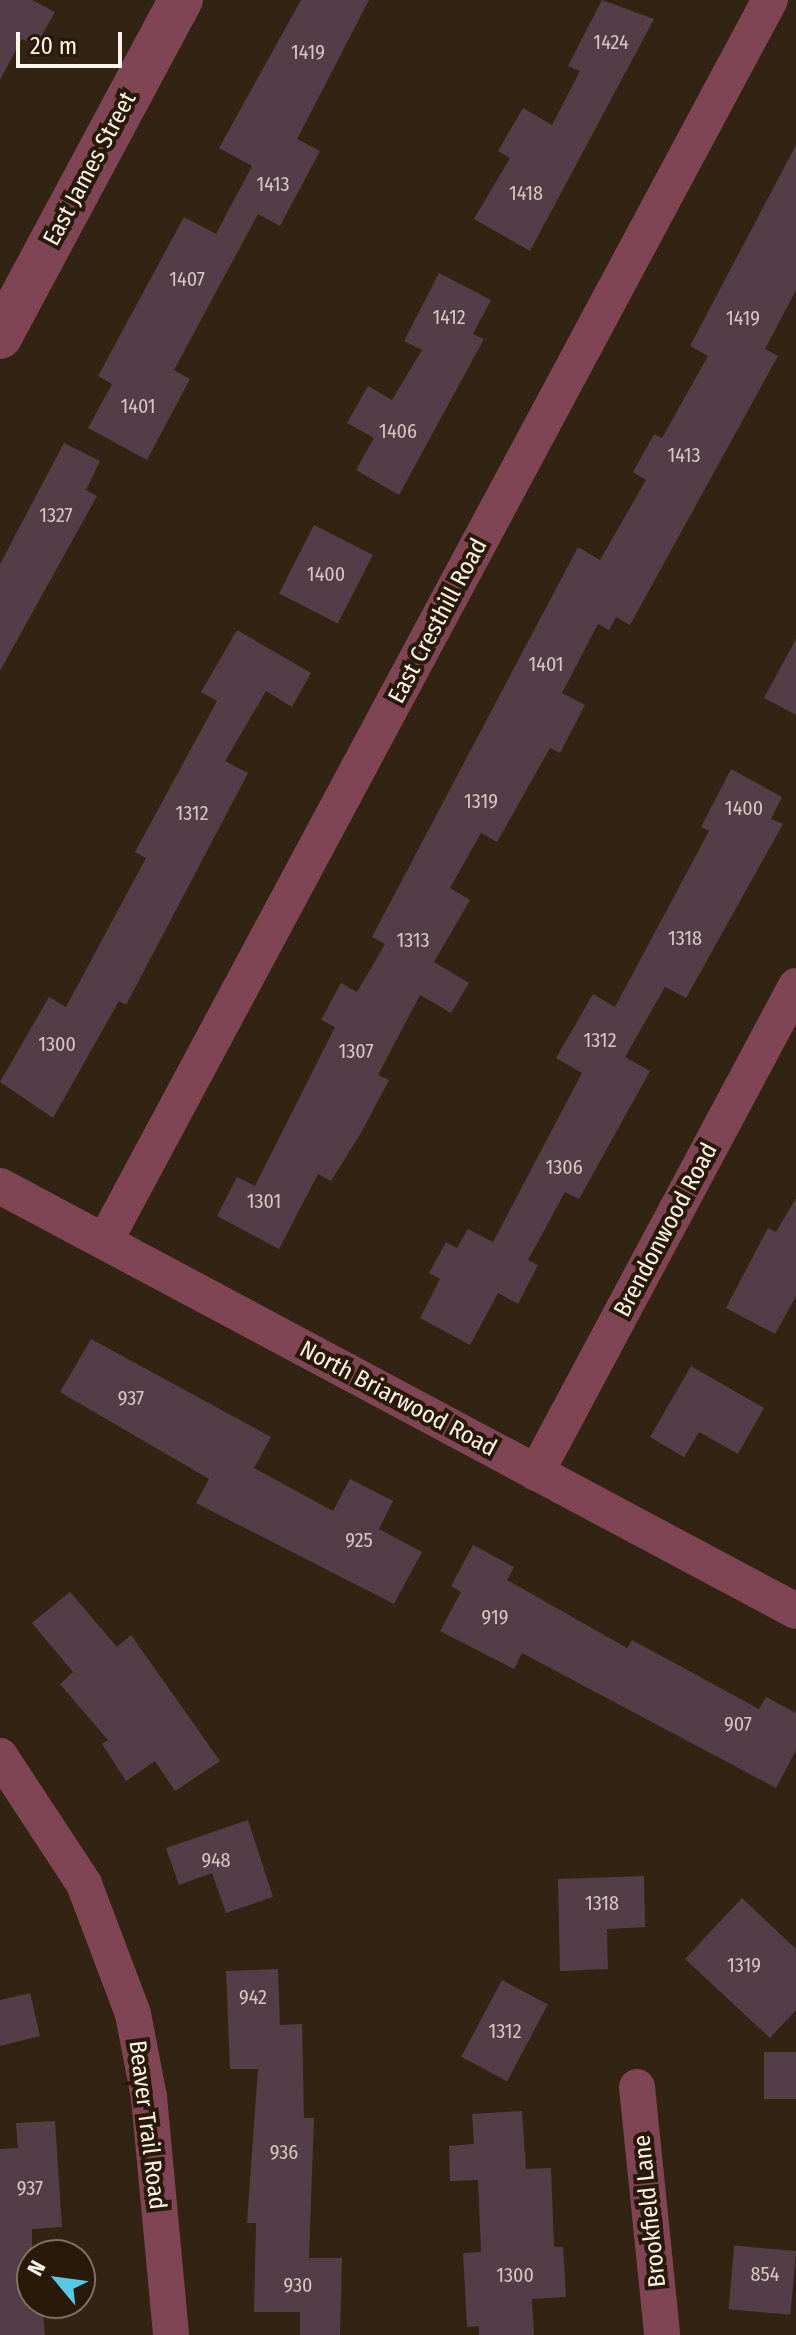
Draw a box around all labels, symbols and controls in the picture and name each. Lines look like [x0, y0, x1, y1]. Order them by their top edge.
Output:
scale bar [20, 16, 126, 66]
house number: 1424 [593, 30, 629, 54]
text: 20 m [30, 32, 77, 60]
house number: 1419 [291, 40, 325, 64]
street label: East James Street [37, 87, 143, 251]
house number: 1413 [256, 172, 290, 196]
house number: 1418 [509, 181, 543, 205]
house number: 1407 [169, 267, 205, 291]
house number: 1412 [432, 305, 466, 329]
house number: 1419 [726, 306, 760, 330]
house number: 1401 [120, 394, 156, 418]
house number: 1406 [379, 419, 417, 443]
house number: 1413 [667, 443, 701, 467]
house number: 1327 [39, 503, 73, 527]
street label: East Cresthill Road [382, 534, 494, 708]
house number: 1400 [307, 562, 345, 586]
house number: 1401 [528, 652, 564, 676]
house number: 1319 [464, 789, 498, 813]
house number: 1400 [725, 796, 763, 820]
house number: 1312 [176, 801, 208, 825]
house number: 1318 [668, 926, 702, 950]
house number: 1313 [396, 928, 430, 952]
house number: 1312 [584, 1028, 616, 1052]
house number: 1300 [38, 1032, 76, 1056]
house number: 1307 [339, 1039, 373, 1063]
street label: Brendonwood Road [608, 1138, 724, 1322]
house number: 1306 [545, 1155, 583, 1179]
house number: 1301 [247, 1189, 281, 1213]
street label: North Briarwood Road [295, 1335, 501, 1463]
house number: 937 [118, 1386, 144, 1410]
house number: 925 [345, 1528, 373, 1552]
house number: 919 [482, 1605, 508, 1629]
house number: 907 [724, 1712, 752, 1736]
house number: 948 [201, 1848, 231, 1872]
house number: 1318 [585, 1891, 619, 1915]
house number: 1319 [727, 1953, 761, 1977]
house number: 942 [239, 1985, 267, 2009]
house number: 1312 [489, 2019, 521, 2043]
street label: Beaver Trail Road [122, 2039, 172, 2211]
street label: Brookfield Lane [628, 2133, 672, 2289]
house number: 936 [270, 2140, 298, 2164]
house number: 937 [17, 2176, 43, 2200]
north arrow [16, 2239, 96, 2319]
text: N [21, 2256, 51, 2280]
house number: 854 [751, 2262, 779, 2286]
house number: 1300 [496, 2263, 534, 2287]
house number: 930 [284, 2273, 312, 2297]

